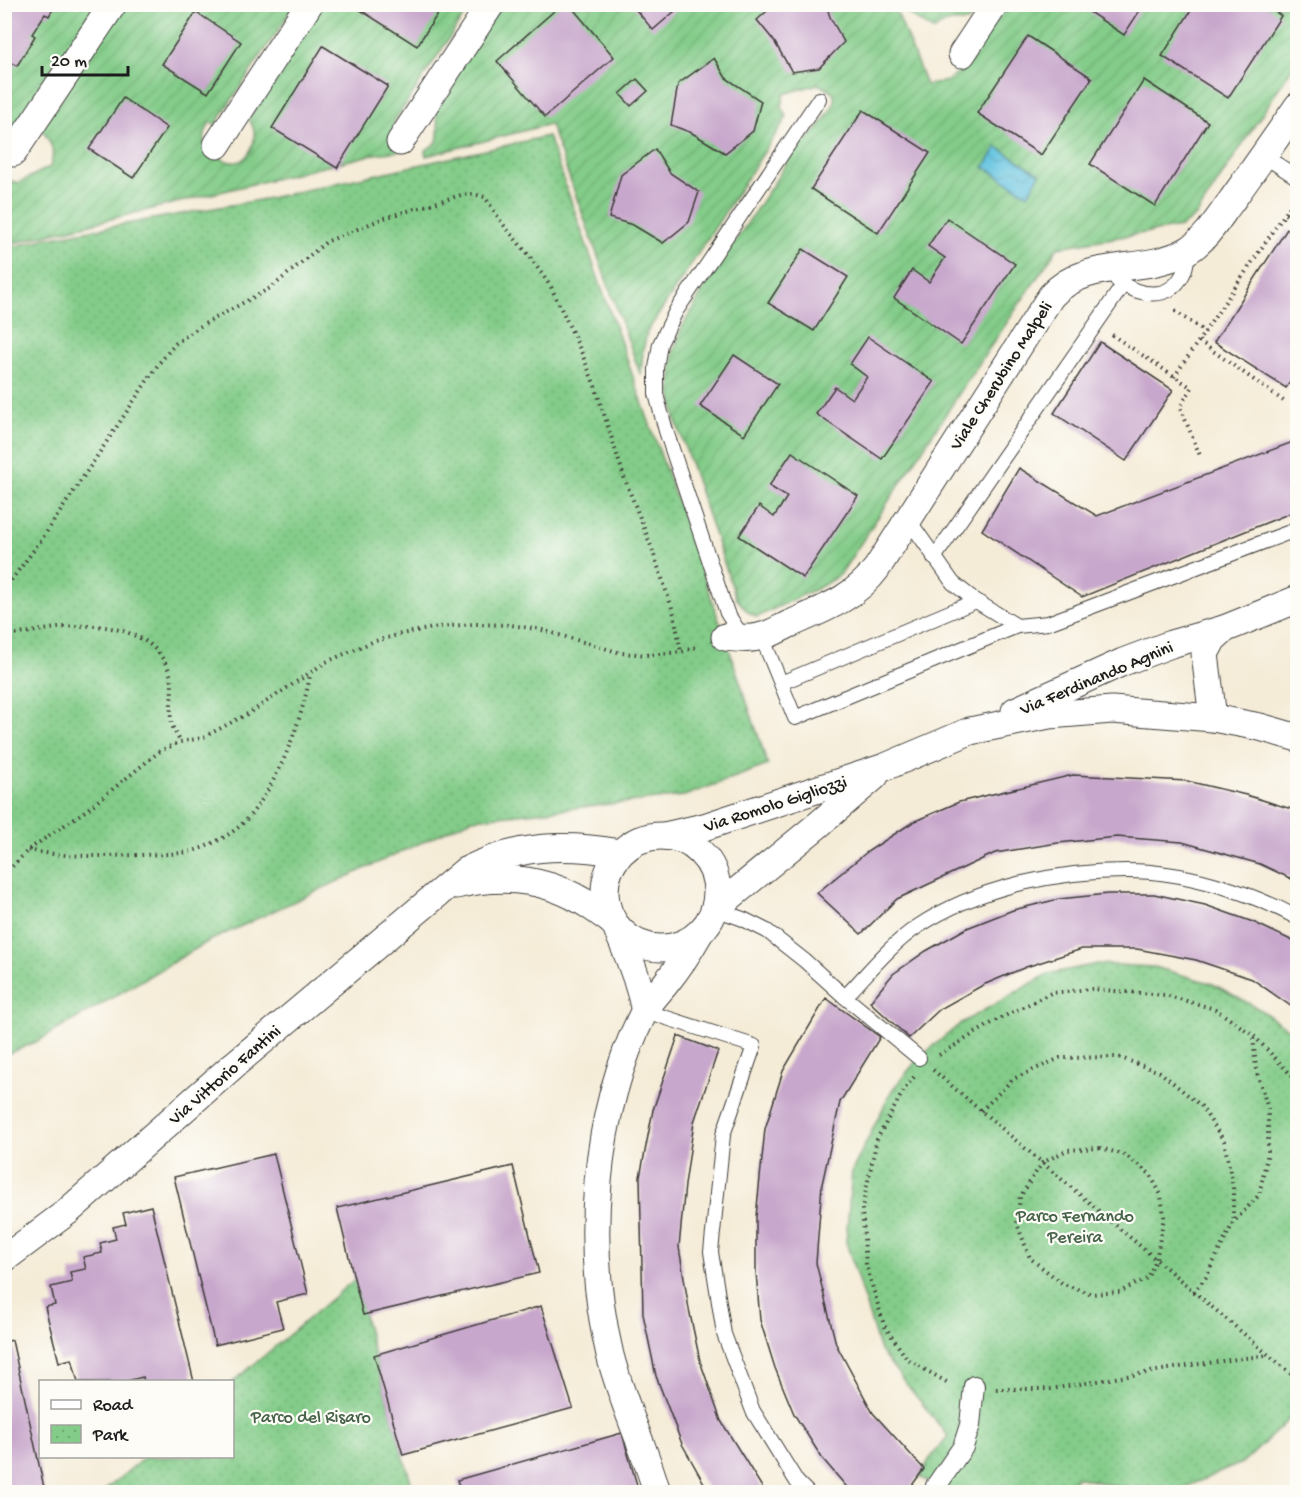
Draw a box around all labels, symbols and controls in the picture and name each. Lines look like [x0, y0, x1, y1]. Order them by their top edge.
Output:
scale bar [42, 39, 128, 77]
text: 20 m [51, 52, 87, 73]
street label: Viale Cherubino Malpeli [946, 298, 1058, 455]
street label: Via Ferdinando Agnini [1016, 637, 1177, 721]
street label: Via Romolo Gigliozzi [701, 772, 850, 839]
street label: Via Vittorio Fantini [165, 1021, 286, 1131]
park label: Parco Fernando Pereira [1015, 1207, 1134, 1249]
legend [39, 1380, 234, 1458]
text: Road [93, 1396, 134, 1417]
park label: Parco del Risaro [250, 1408, 371, 1429]
text: Park [92, 1426, 129, 1447]

